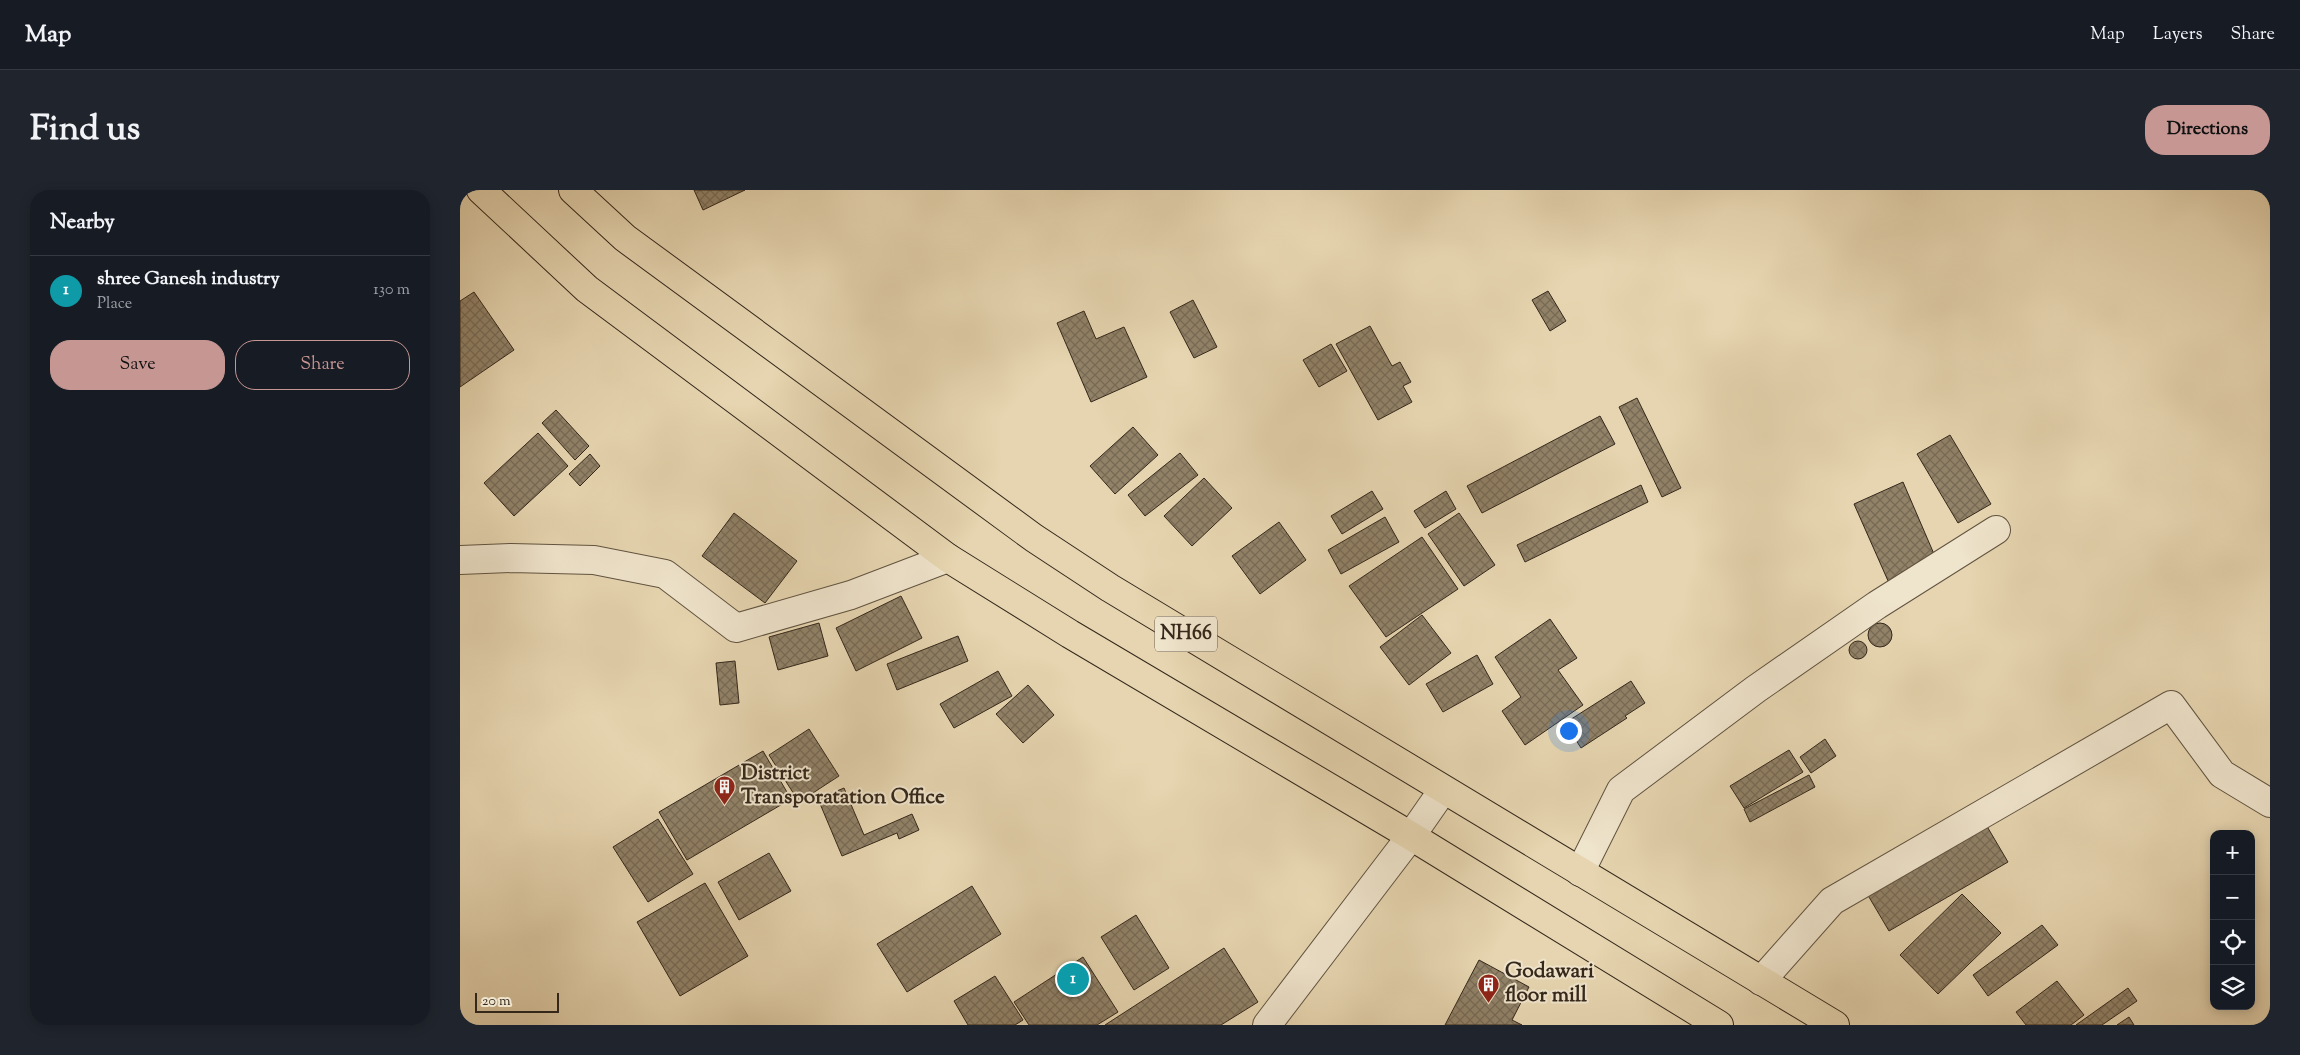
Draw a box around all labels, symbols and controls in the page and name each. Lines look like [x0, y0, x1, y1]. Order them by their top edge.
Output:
text: Map [25, 18, 71, 52]
text: Map [2090, 22, 2125, 48]
text: Layers [2153, 22, 2203, 48]
text: Share [2231, 22, 2275, 48]
text: Find us [30, 105, 140, 156]
button: Directions [2145, 105, 2270, 155]
text: Nearby [50, 208, 115, 238]
text: shree Ganesh industry [97, 266, 280, 293]
text: 1 [63, 279, 69, 302]
text: 130 m [373, 279, 410, 302]
text: Place [97, 293, 132, 316]
button: Save [50, 340, 225, 390]
button: Share [235, 340, 410, 390]
road number: NH66 [1155, 616, 1217, 652]
your location [1556, 718, 1582, 744]
place label: District Transporatation Office [741, 759, 945, 813]
building icon: District Transporatation Office [713, 774, 737, 805]
map controls [2210, 830, 2255, 1010]
button: + [2210, 830, 2255, 875]
button: − [2210, 875, 2255, 920]
button: locate [2210, 920, 2255, 965]
place label: Godawari floor mill [1505, 957, 1594, 1011]
pin: 1 [1057, 960, 1089, 998]
button: layers [2210, 965, 2255, 1010]
building icon: Godawari floor mill [1477, 972, 1501, 1003]
scale bar [475, 990, 559, 1013]
text: 20 m [482, 992, 511, 1012]

